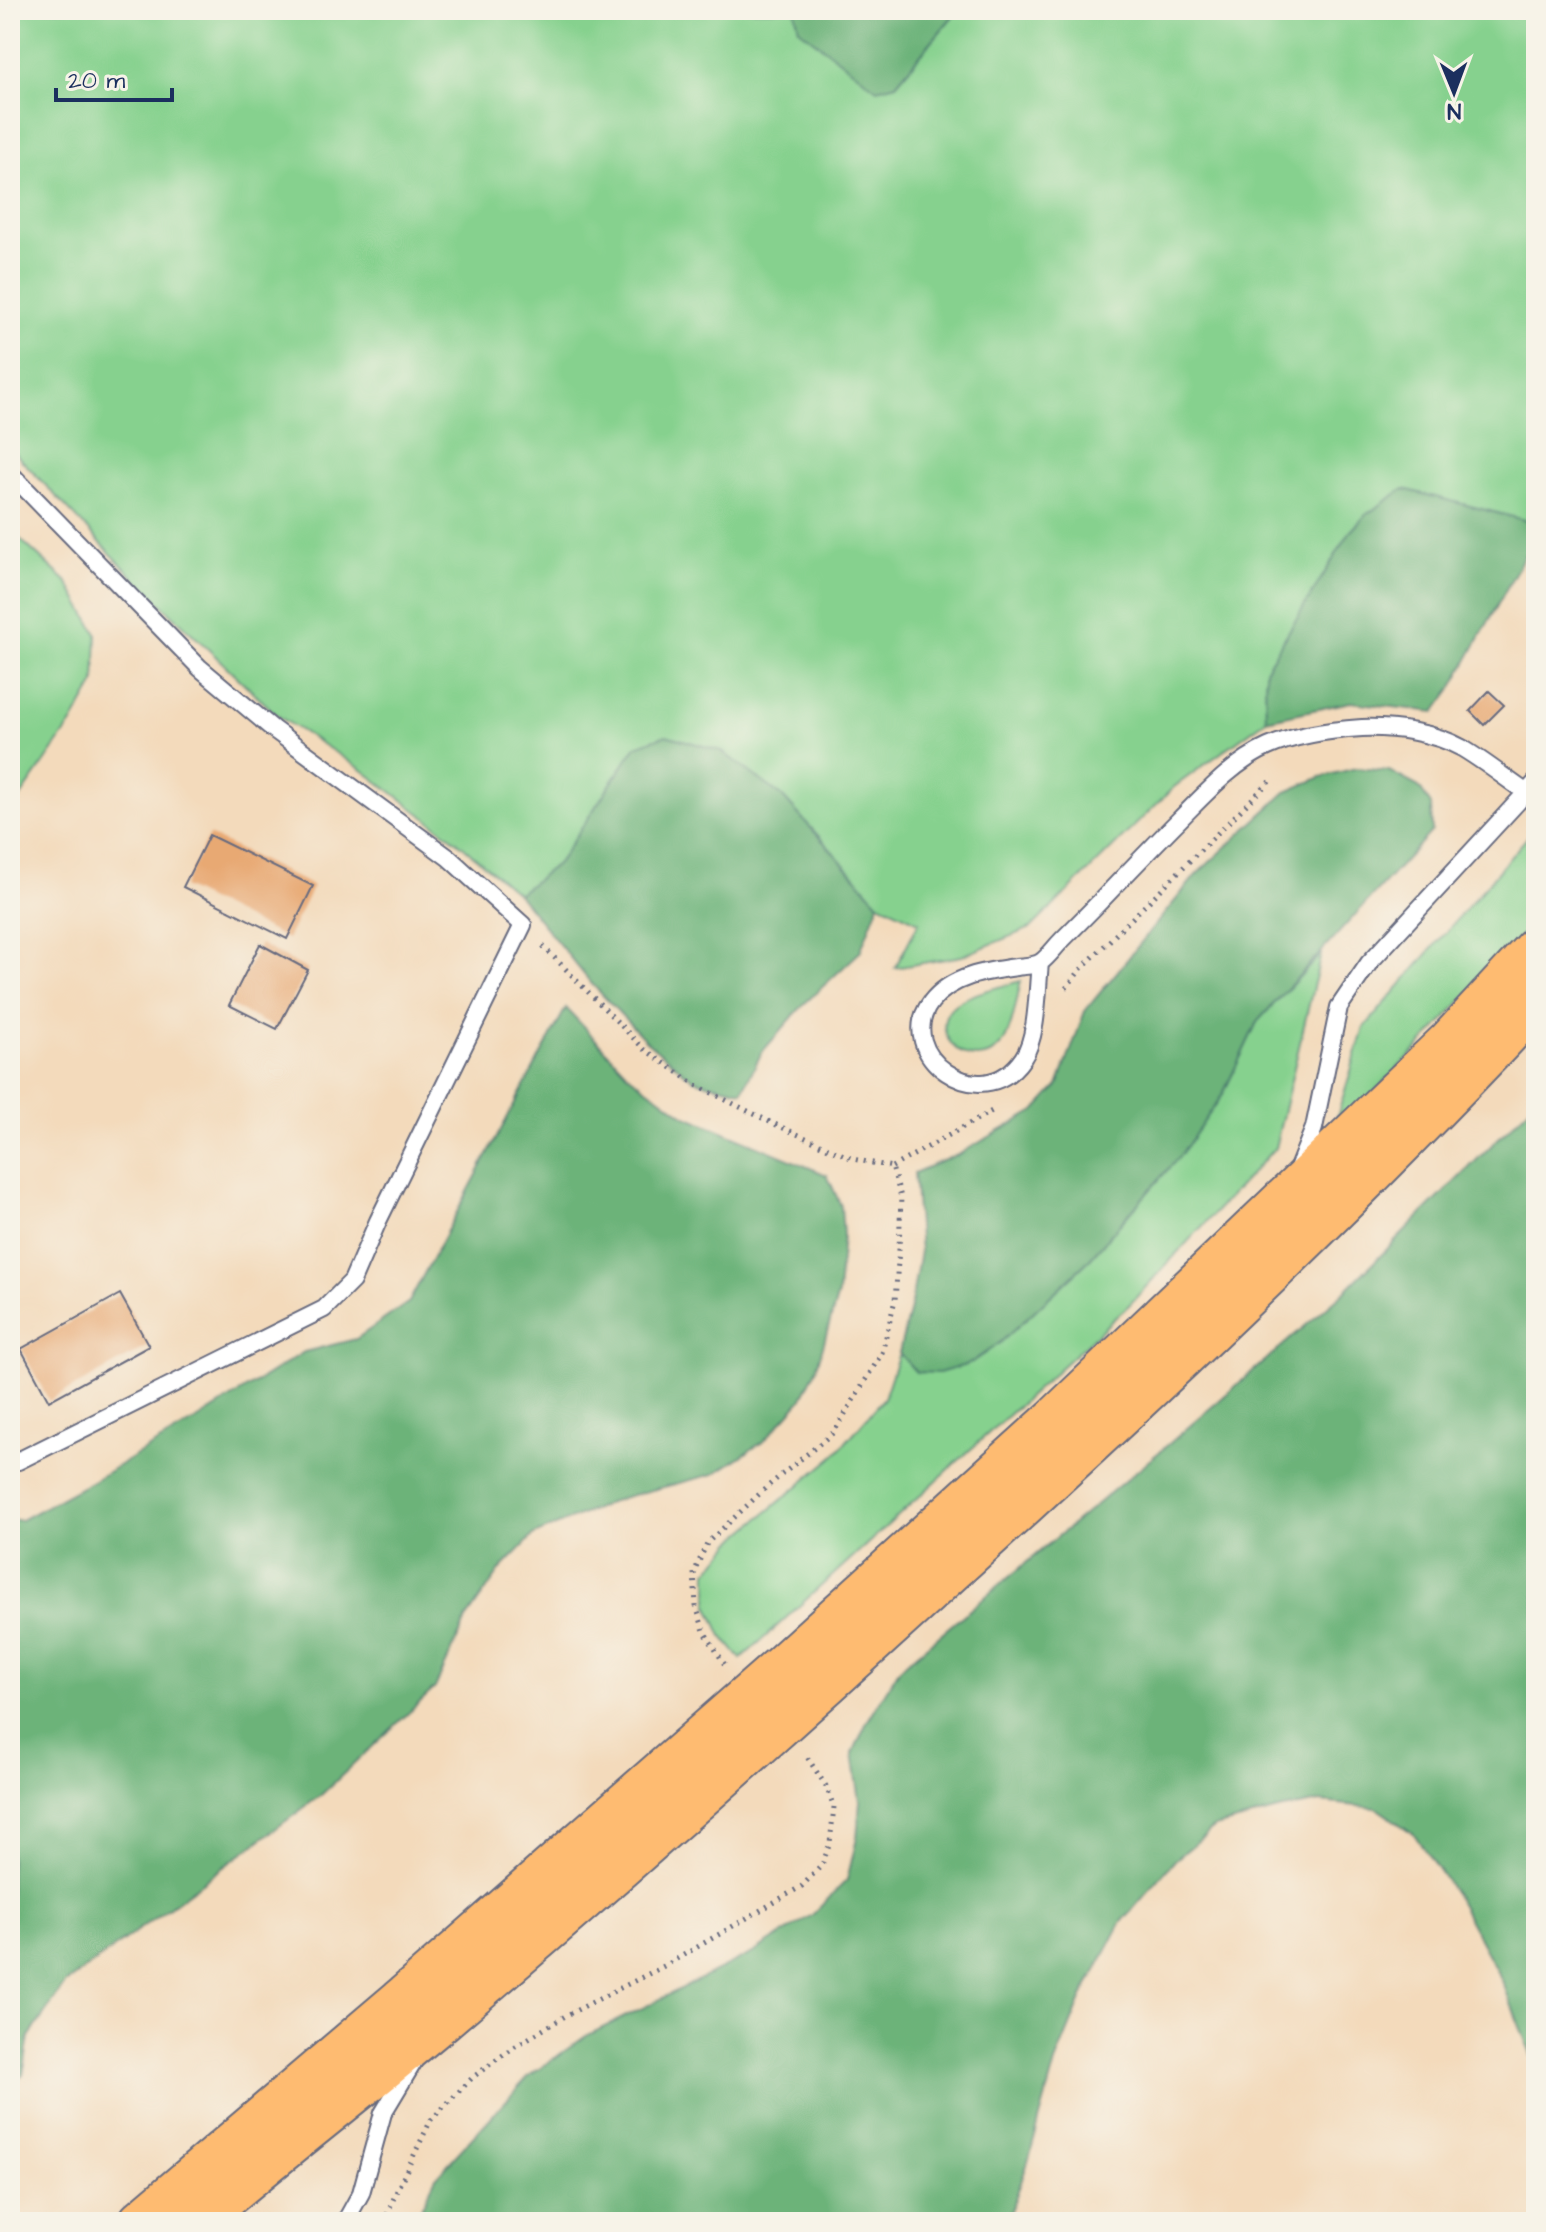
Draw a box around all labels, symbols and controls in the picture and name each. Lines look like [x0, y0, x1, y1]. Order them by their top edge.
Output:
scale bar [56, 52, 172, 102]
north arrow [1414, 52, 1494, 132]
text: 20 m [68, 64, 125, 98]
text: N [1447, 95, 1461, 126]

